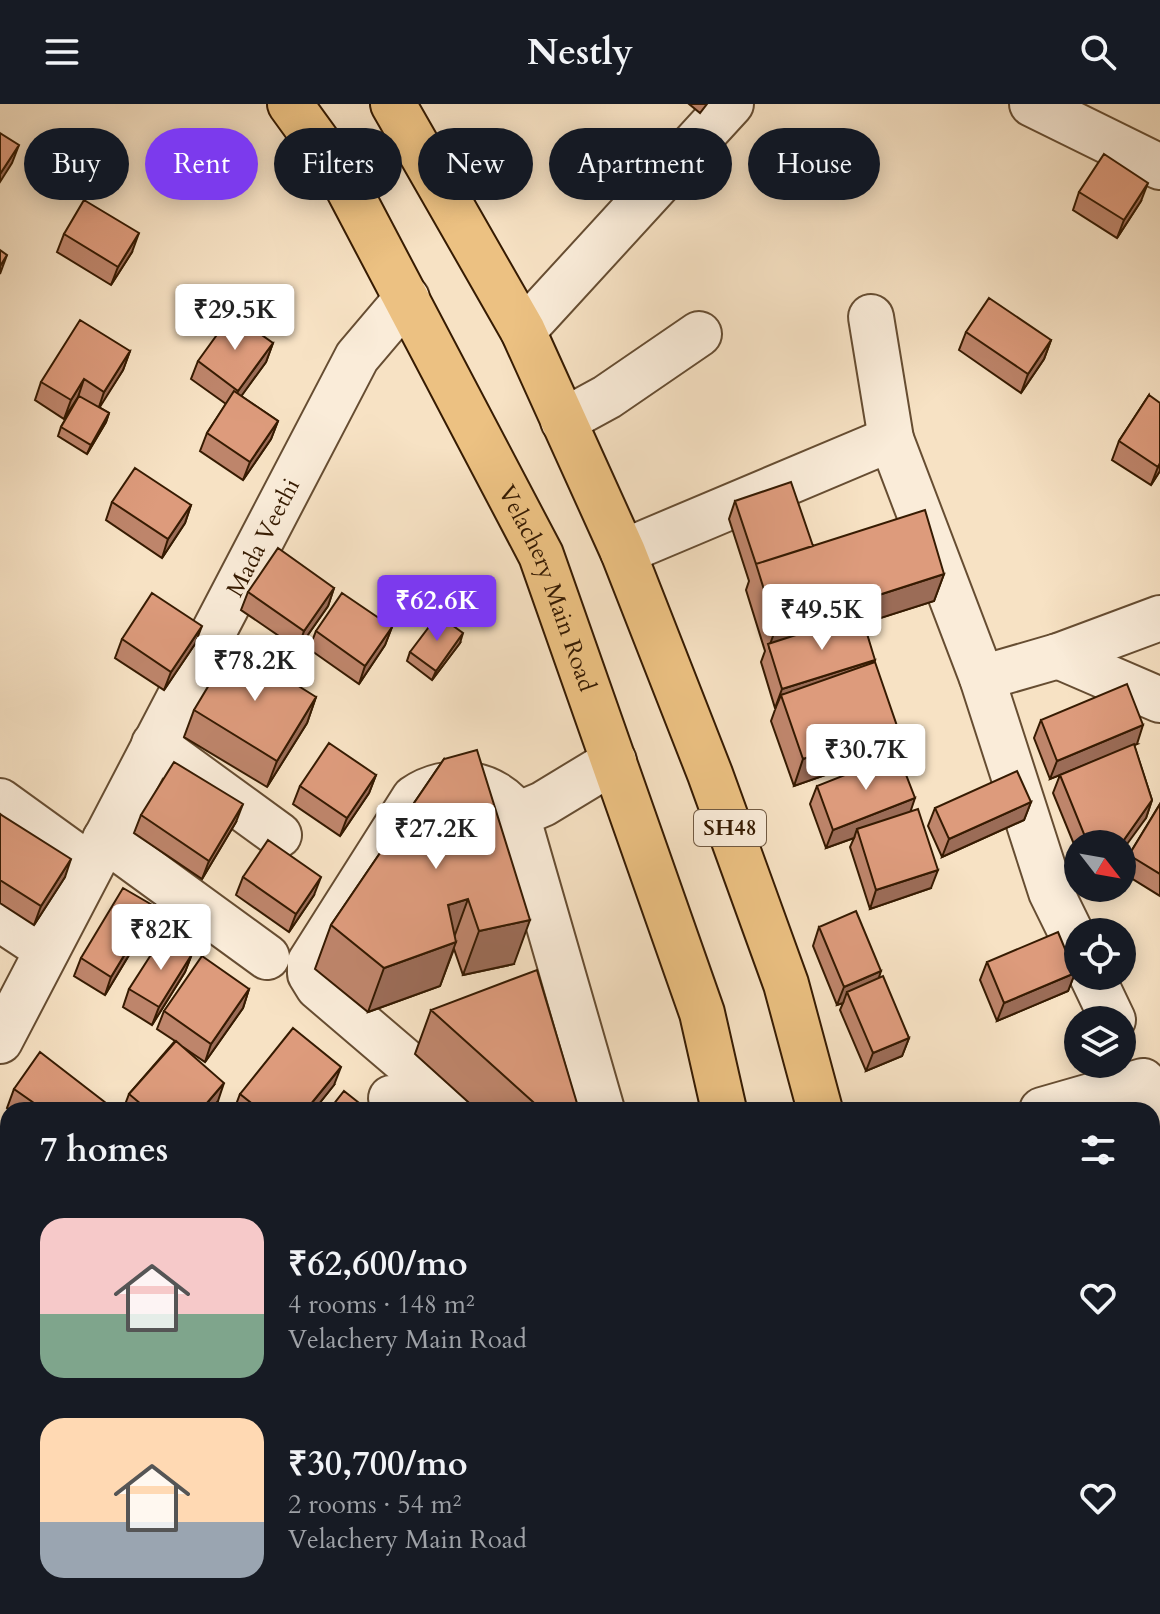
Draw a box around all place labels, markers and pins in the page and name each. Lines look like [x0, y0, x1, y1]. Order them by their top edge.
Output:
pin: ₹29.5K [170, 284, 300, 352]
pin: ₹62.6K [372, 575, 502, 643]
pin: ₹49.5K [757, 584, 887, 652]
pin: ₹78.2K [190, 635, 320, 703]
pin: ₹30.7K [801, 724, 931, 792]
pin: ₹27.2K [371, 803, 501, 871]
pin: ₹82K [114, 904, 208, 972]

